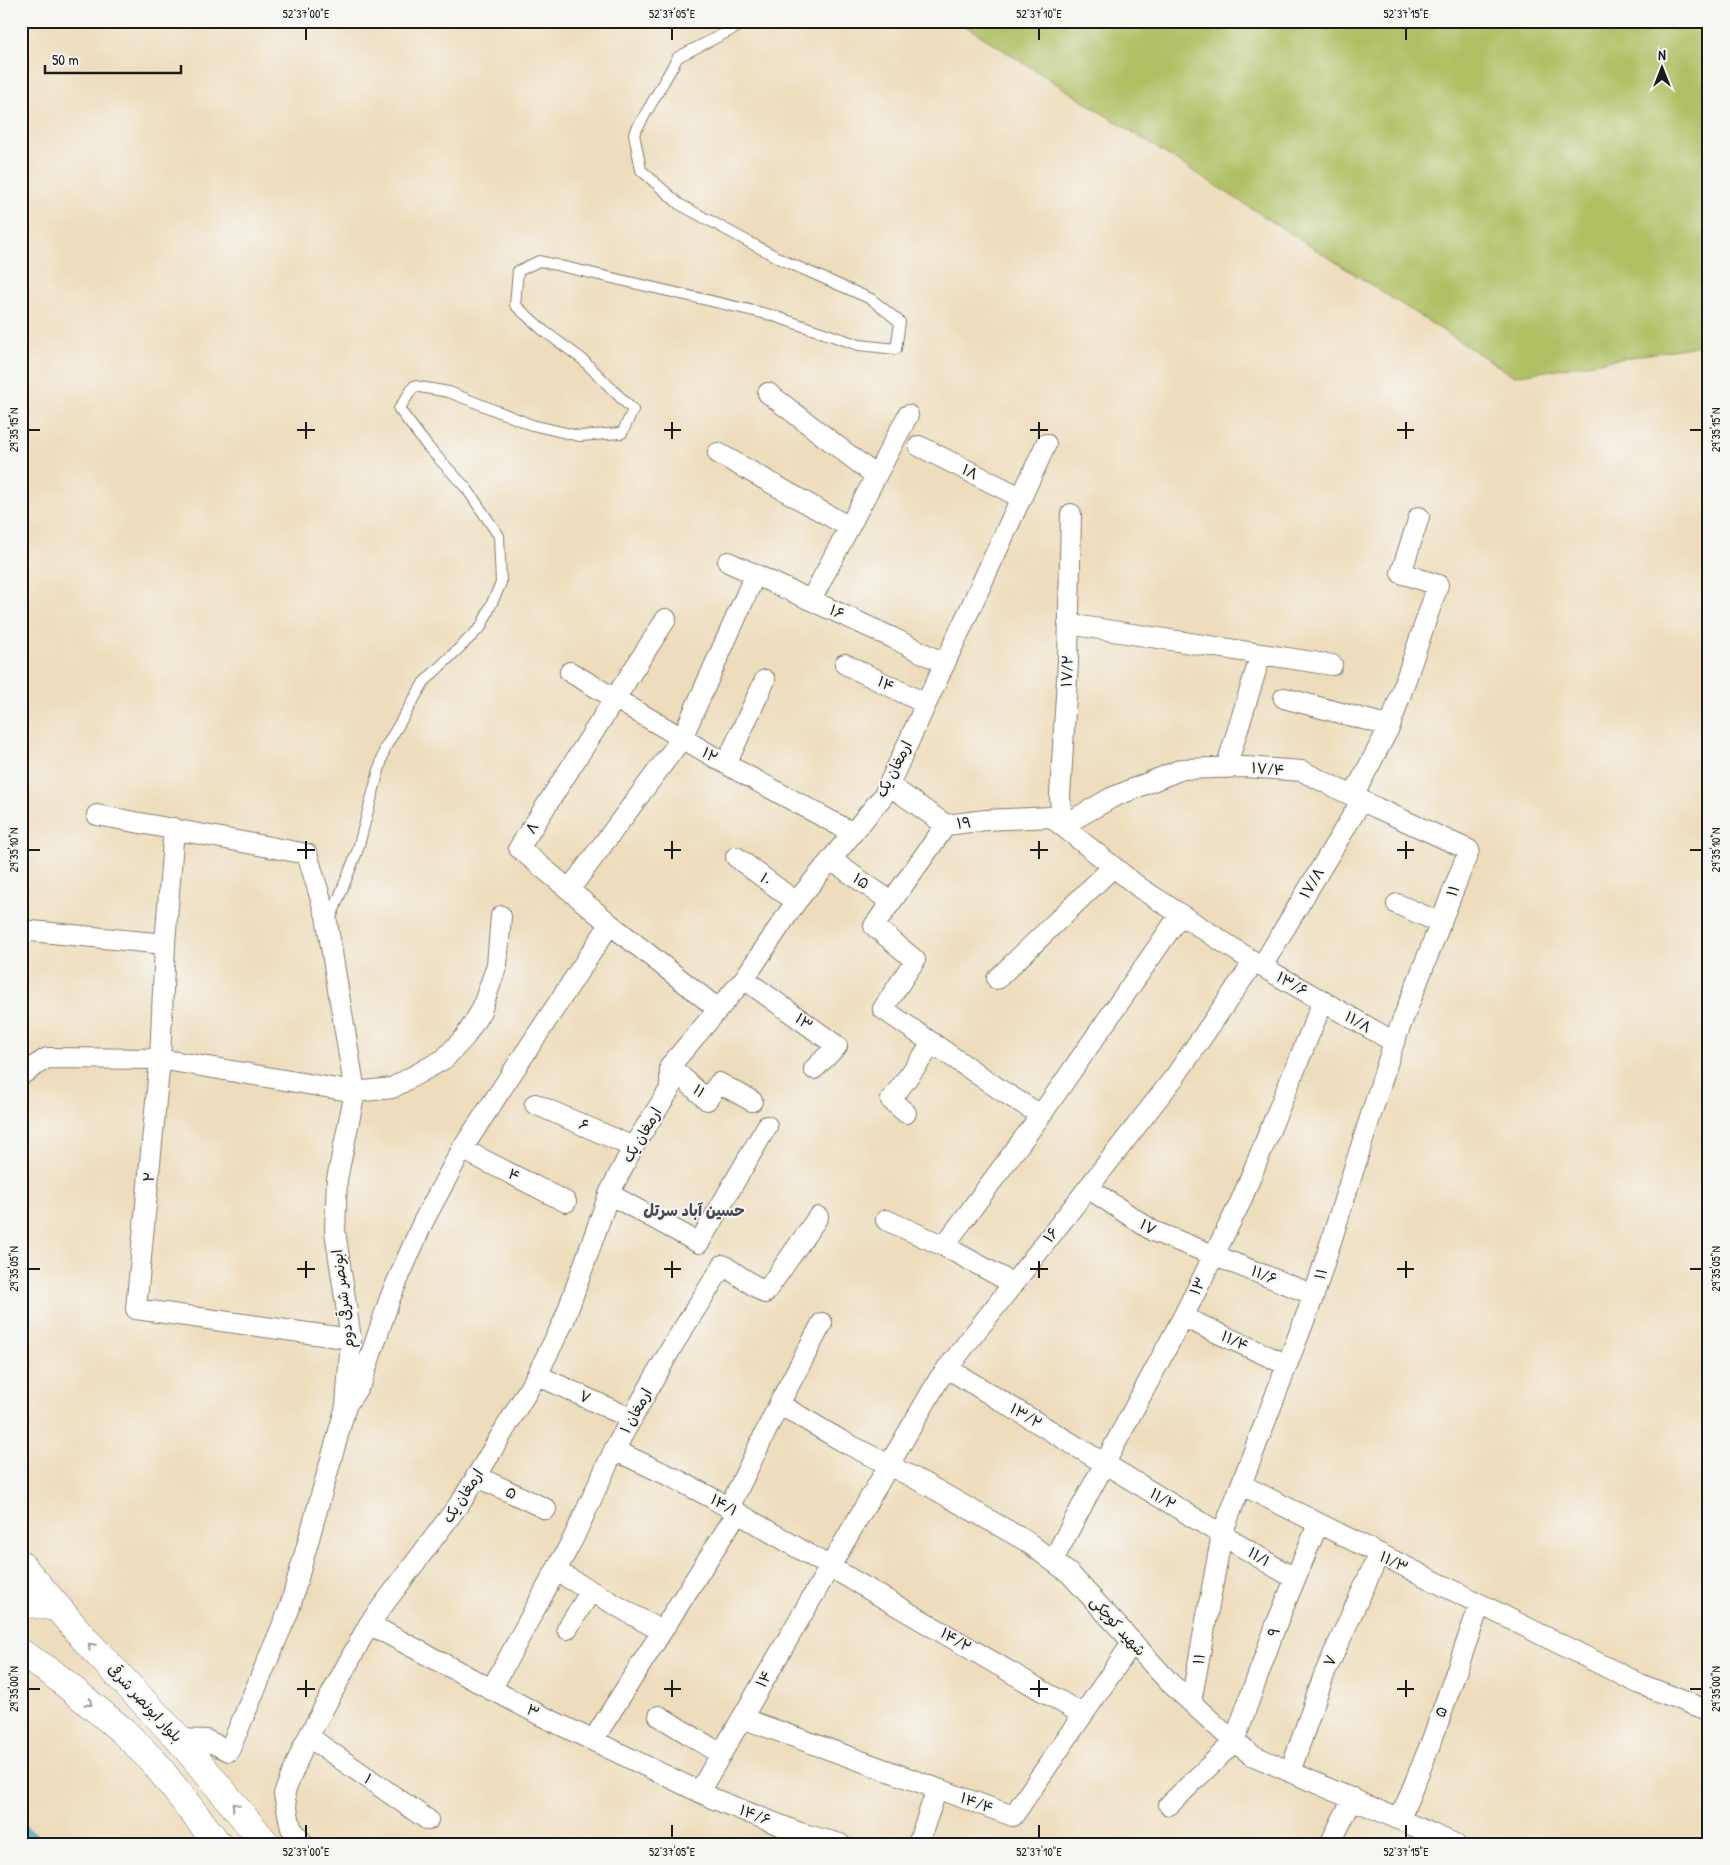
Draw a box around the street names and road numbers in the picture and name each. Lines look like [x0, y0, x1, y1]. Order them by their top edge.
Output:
street label: ۱۸ [958, 459, 982, 485]
street label: ۱۶ [826, 599, 848, 624]
street label: ۱۷/۲ [1055, 654, 1078, 688]
street label: ۱۴ [874, 670, 898, 697]
street label: ارمغان یک [870, 737, 917, 801]
street label: ۱۲ [698, 742, 722, 768]
street label: ۱۷/۴ [1251, 757, 1286, 780]
street label: ۱۹ [955, 811, 973, 834]
street label: ۸ [520, 818, 543, 838]
street label: ۱۷/۸ [1294, 863, 1329, 902]
street label: ۱۰ [756, 867, 777, 890]
street label: ۱۵ [849, 867, 874, 894]
street label: ۱۱ [1441, 882, 1464, 900]
street label: ۱۳/۶ [1273, 966, 1312, 1001]
street label: ۱۱/۸ [1341, 1006, 1376, 1038]
street label: ۱۳ [791, 1008, 818, 1035]
street label: ۱۱ [689, 1079, 710, 1102]
street label: ارمغان یک [617, 1103, 666, 1166]
street label: ۶ [576, 1113, 593, 1136]
street label: ۴ [504, 1163, 524, 1186]
street label: ۲ [138, 1171, 159, 1183]
street label: ۱۷ [1136, 1213, 1160, 1240]
street label: ۱۶ [1038, 1222, 1063, 1247]
street label: ابونصر شرقی دوم [326, 1248, 361, 1350]
street label: ۱۱/۶ [1248, 1260, 1280, 1289]
street label: ۱۱ [1309, 1265, 1332, 1282]
street label: ۱۳ [1184, 1273, 1211, 1298]
street label: ۱۱/۴ [1218, 1325, 1253, 1356]
street label: ارمغان ۱ [615, 1384, 657, 1437]
street label: ۷ [576, 1385, 594, 1408]
street label: ۱۳/۲ [1006, 1398, 1046, 1433]
street label: ارمغان یک [437, 1464, 488, 1527]
street label: ۵ [502, 1481, 520, 1504]
street label: ۱۱/۲ [1146, 1483, 1180, 1515]
street label: ۱۴/۱ [707, 1488, 742, 1521]
street label: ۱۱/۱ [1244, 1542, 1274, 1571]
street label: ۱۱/۳ [1376, 1546, 1412, 1577]
street label: شهید کوچکی [1086, 1591, 1151, 1660]
street label: ۱۴/۲ [937, 1622, 976, 1657]
street label: ۹ [1262, 1624, 1285, 1640]
street label: ۱۱ [1187, 1652, 1210, 1666]
street label: ۷ [1318, 1652, 1341, 1670]
street label: بلوار ابونصر شرقی [103, 1659, 187, 1747]
street label: ۱۴ [750, 1666, 777, 1691]
street label: ۳ [523, 1698, 543, 1723]
street label: ۵ [1429, 1703, 1452, 1720]
street label: ۱ [360, 1768, 376, 1789]
street label: ۱۴/۴ [957, 1787, 997, 1818]
street label: ۱۴/۶ [736, 1799, 774, 1830]

